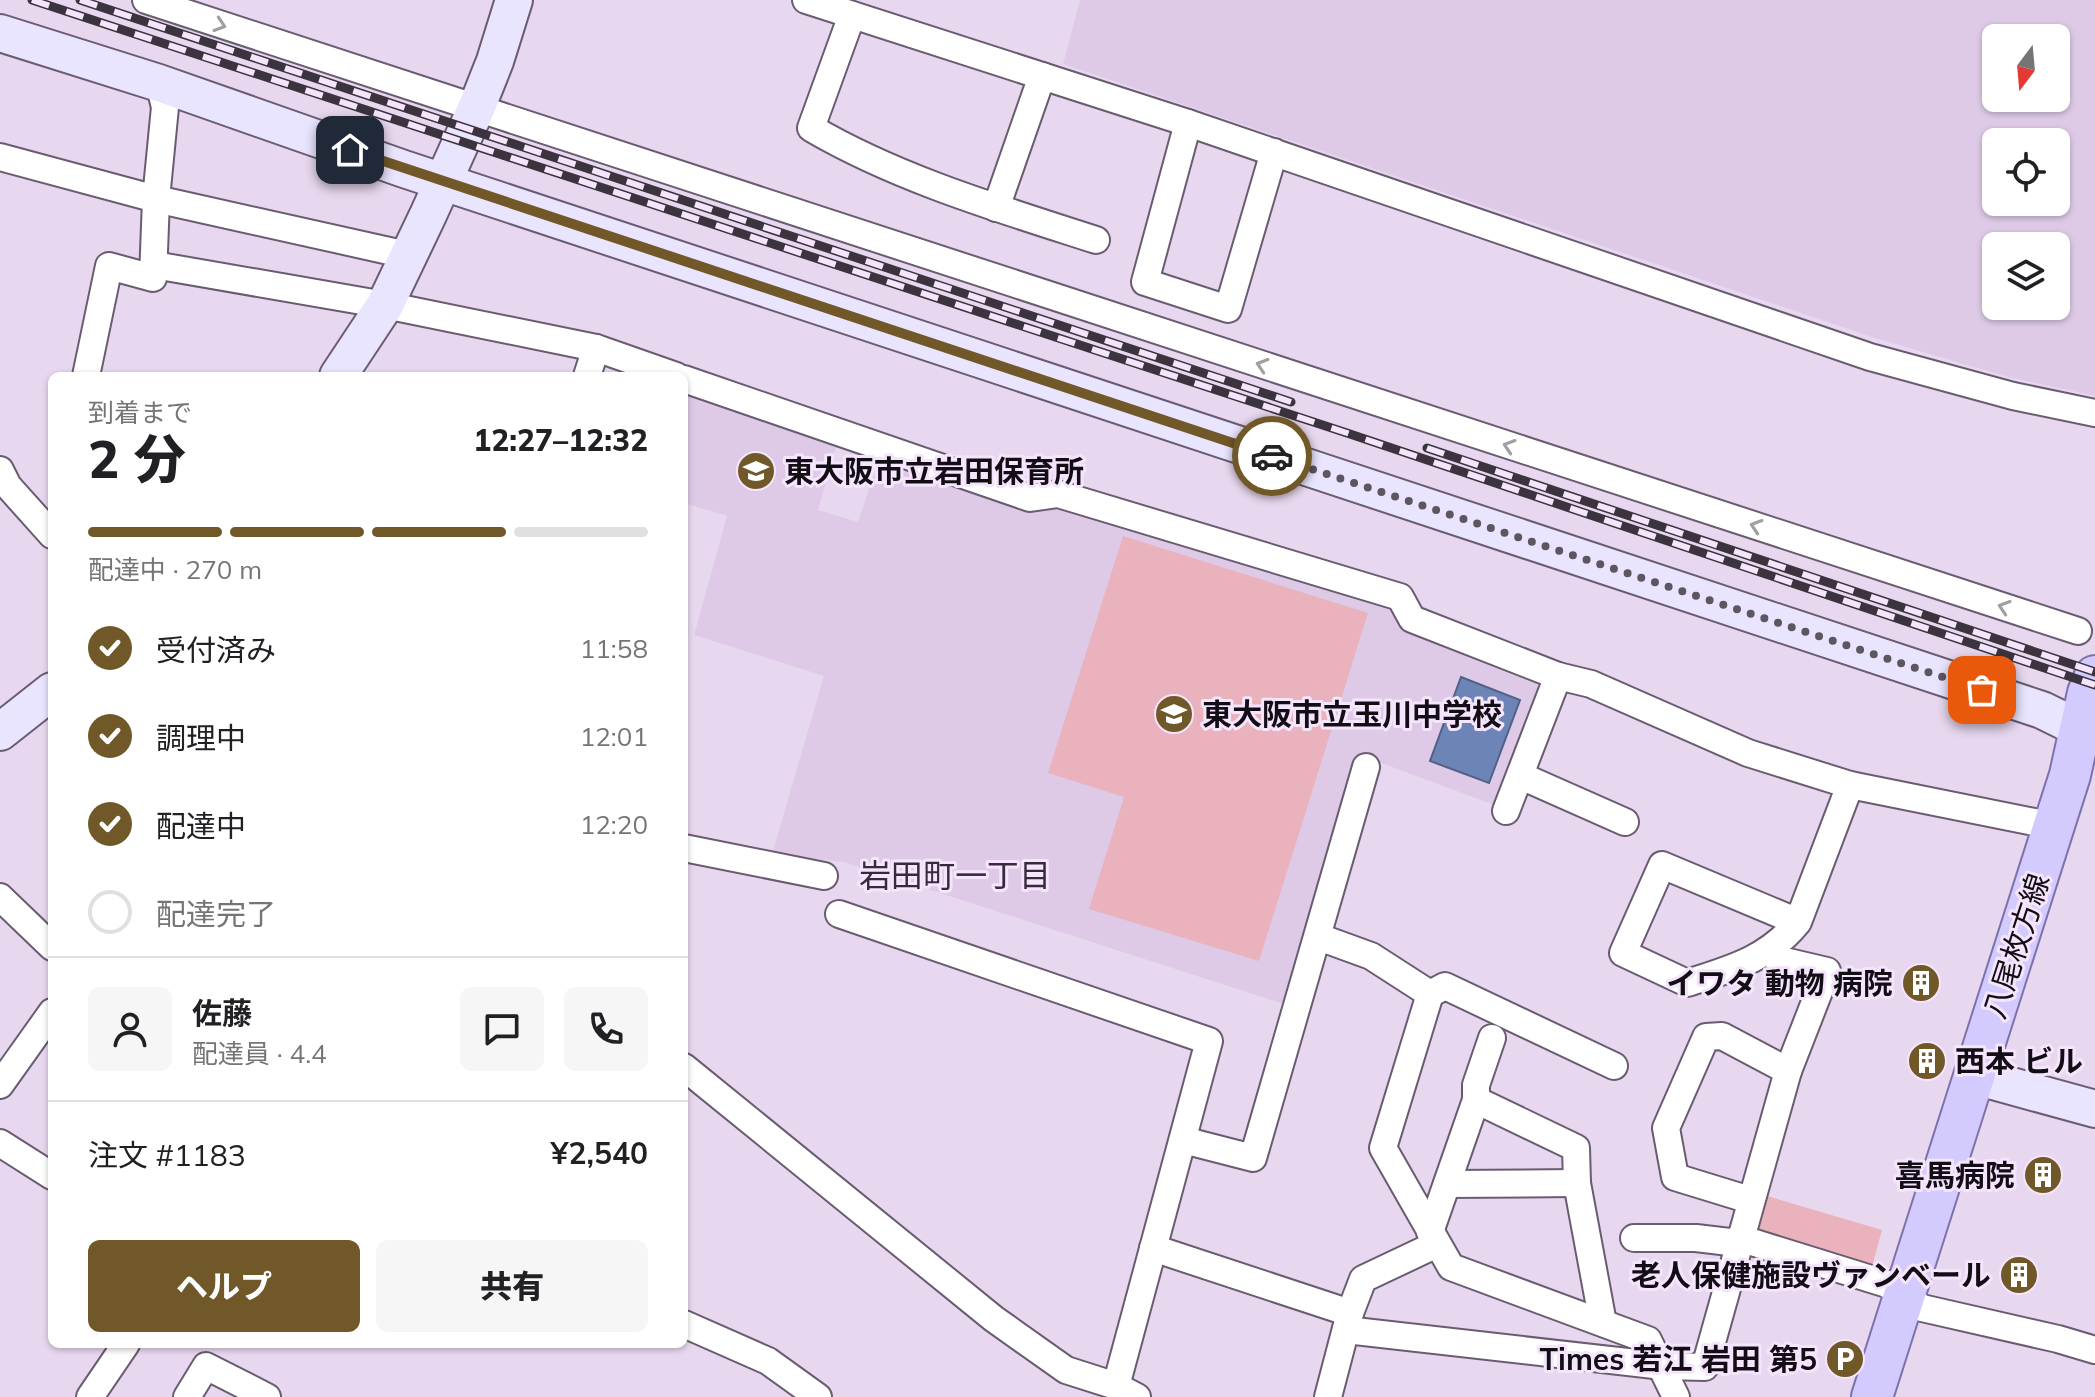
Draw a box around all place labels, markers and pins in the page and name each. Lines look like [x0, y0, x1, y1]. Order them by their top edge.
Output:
pin [316, 116, 384, 184]
school or university icon: 東大阪市立岩田保育所 [735, 450, 777, 492]
place label: 東大阪市立岩田保育所 [784, 452, 1084, 490]
pin [1948, 656, 2016, 724]
school or university icon: 東大阪市立玉川中学校 [1153, 693, 1195, 735]
place label: 東大阪市立玉川中学校 [1202, 695, 1502, 733]
building icon: イワタ 動物 病院 [1900, 962, 1942, 1004]
place label: イワタ 動物 病院 [1667, 964, 1893, 1002]
building icon: 西本 ビル [1906, 1040, 1948, 1082]
place label: 西本 ビル [1955, 1042, 2083, 1080]
building icon: 喜馬病院 [2022, 1154, 2064, 1196]
place label: 喜馬病院 [1895, 1156, 2015, 1194]
building icon: 老人保健施設ヴァンベール [1998, 1254, 2040, 1296]
place label: 老人保健施設ヴァンベール [1631, 1256, 1991, 1294]
parking icon: Times 若江 岩田 第5 [1824, 1338, 1866, 1380]
place label: Times 若江 岩田 第5 [1540, 1340, 1817, 1378]

